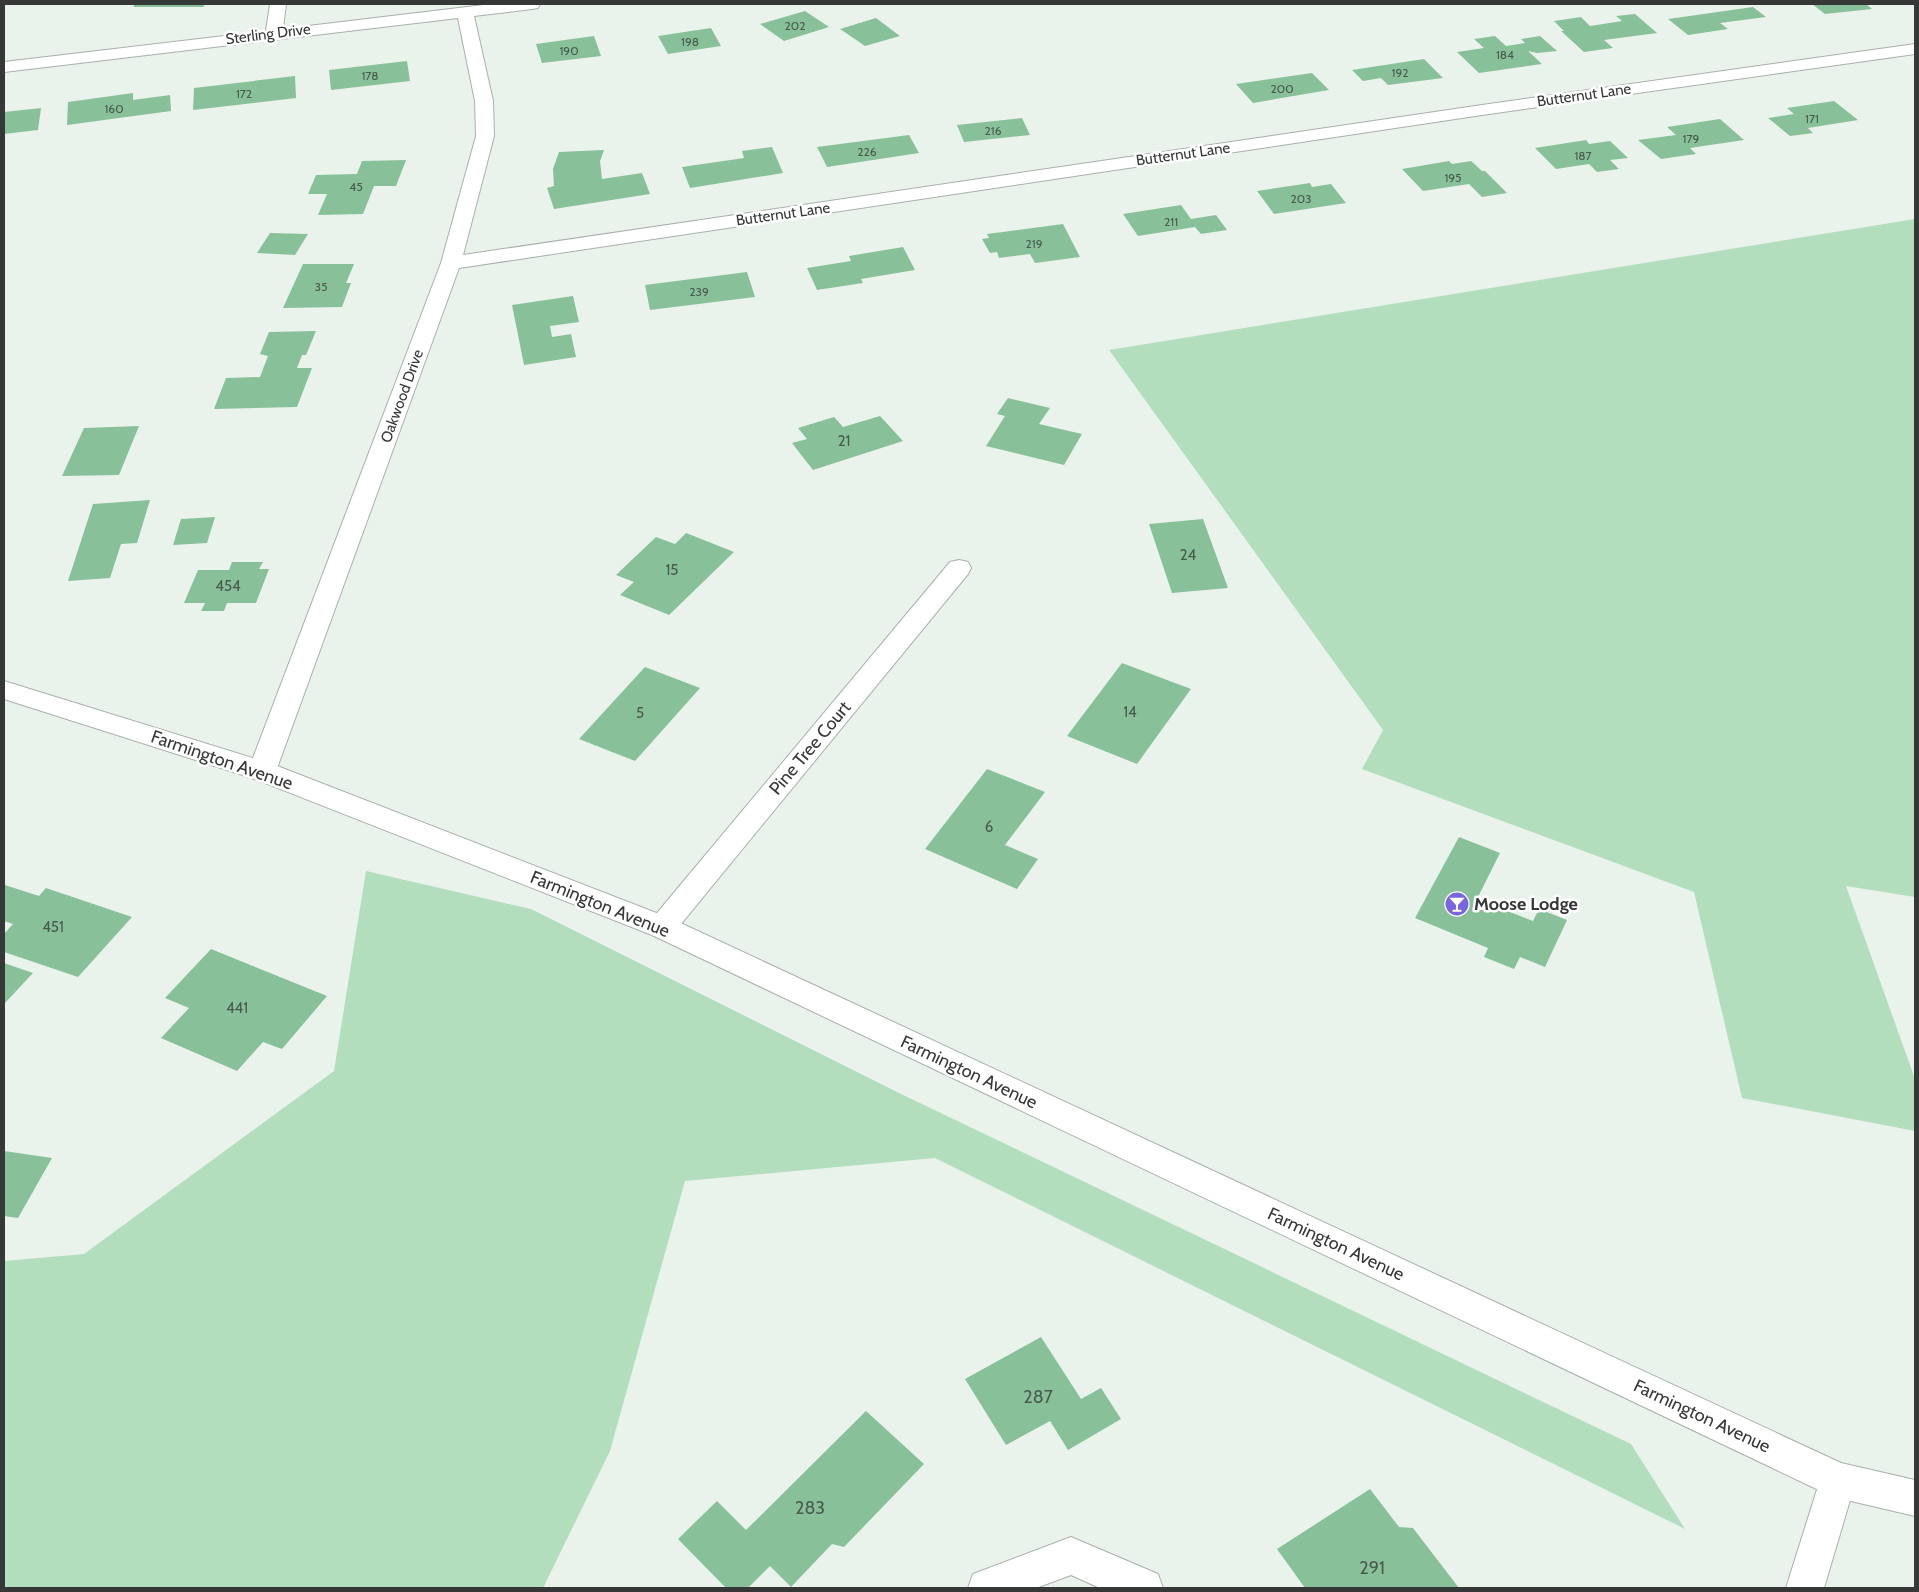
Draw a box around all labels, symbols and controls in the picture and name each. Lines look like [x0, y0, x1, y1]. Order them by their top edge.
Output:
house number: 202 [785, 18, 805, 33]
street label: Sterling Drive [224, 20, 312, 48]
house number: 198 [681, 34, 699, 49]
house number: 190 [559, 43, 579, 58]
house number: 184 [1496, 47, 1514, 62]
house number: 192 [1391, 65, 1409, 80]
house number: 178 [361, 68, 379, 83]
street label: Butternut Lane [1536, 79, 1632, 111]
house number: 200 [1270, 81, 1294, 96]
house number: 172 [236, 86, 252, 101]
house number: 160 [104, 101, 124, 116]
house number: 171 [1805, 111, 1819, 126]
house number: 216 [984, 123, 1002, 138]
house number: 179 [1683, 131, 1700, 146]
street label: Butternut Lane [1135, 138, 1231, 170]
house number: 226 [857, 144, 877, 159]
house number: 187 [1574, 148, 1592, 163]
house number: 195 [1444, 170, 1462, 185]
house number: 45 [349, 179, 363, 194]
house number: 203 [1290, 191, 1312, 206]
street label: Butternut Lane [735, 198, 831, 230]
house number: 211 [1164, 214, 1178, 229]
house number: 219 [1025, 236, 1043, 251]
house number: 35 [315, 279, 327, 294]
house number: 239 [689, 284, 709, 299]
street label: Oakwood Drive [377, 347, 427, 445]
house number: 21 [838, 432, 850, 450]
house number: 24 [1180, 546, 1197, 564]
house number: 15 [665, 561, 679, 579]
house number: 454 [215, 577, 241, 595]
street label: Pine Tree Court [765, 697, 855, 799]
house number: 14 [1123, 703, 1137, 721]
house number: 5 [636, 704, 644, 722]
street label: Farmington Avenue [148, 725, 296, 795]
house number: 6 [985, 818, 993, 836]
street label: Farmington Avenue [527, 866, 673, 942]
bar icon: Moose Lodge [1444, 891, 1470, 917]
place label: Moose Lodge [1474, 893, 1578, 915]
house number: 451 [42, 918, 64, 936]
house number: 441 [226, 999, 248, 1017]
street label: Farmington Avenue [897, 1031, 1041, 1113]
street label: Farmington Avenue [1264, 1203, 1408, 1285]
street label: Farmington Avenue [1630, 1375, 1774, 1457]
house number: 287 [1023, 1386, 1053, 1408]
house number: 283 [795, 1497, 825, 1519]
house number: 291 [1359, 1557, 1385, 1579]

